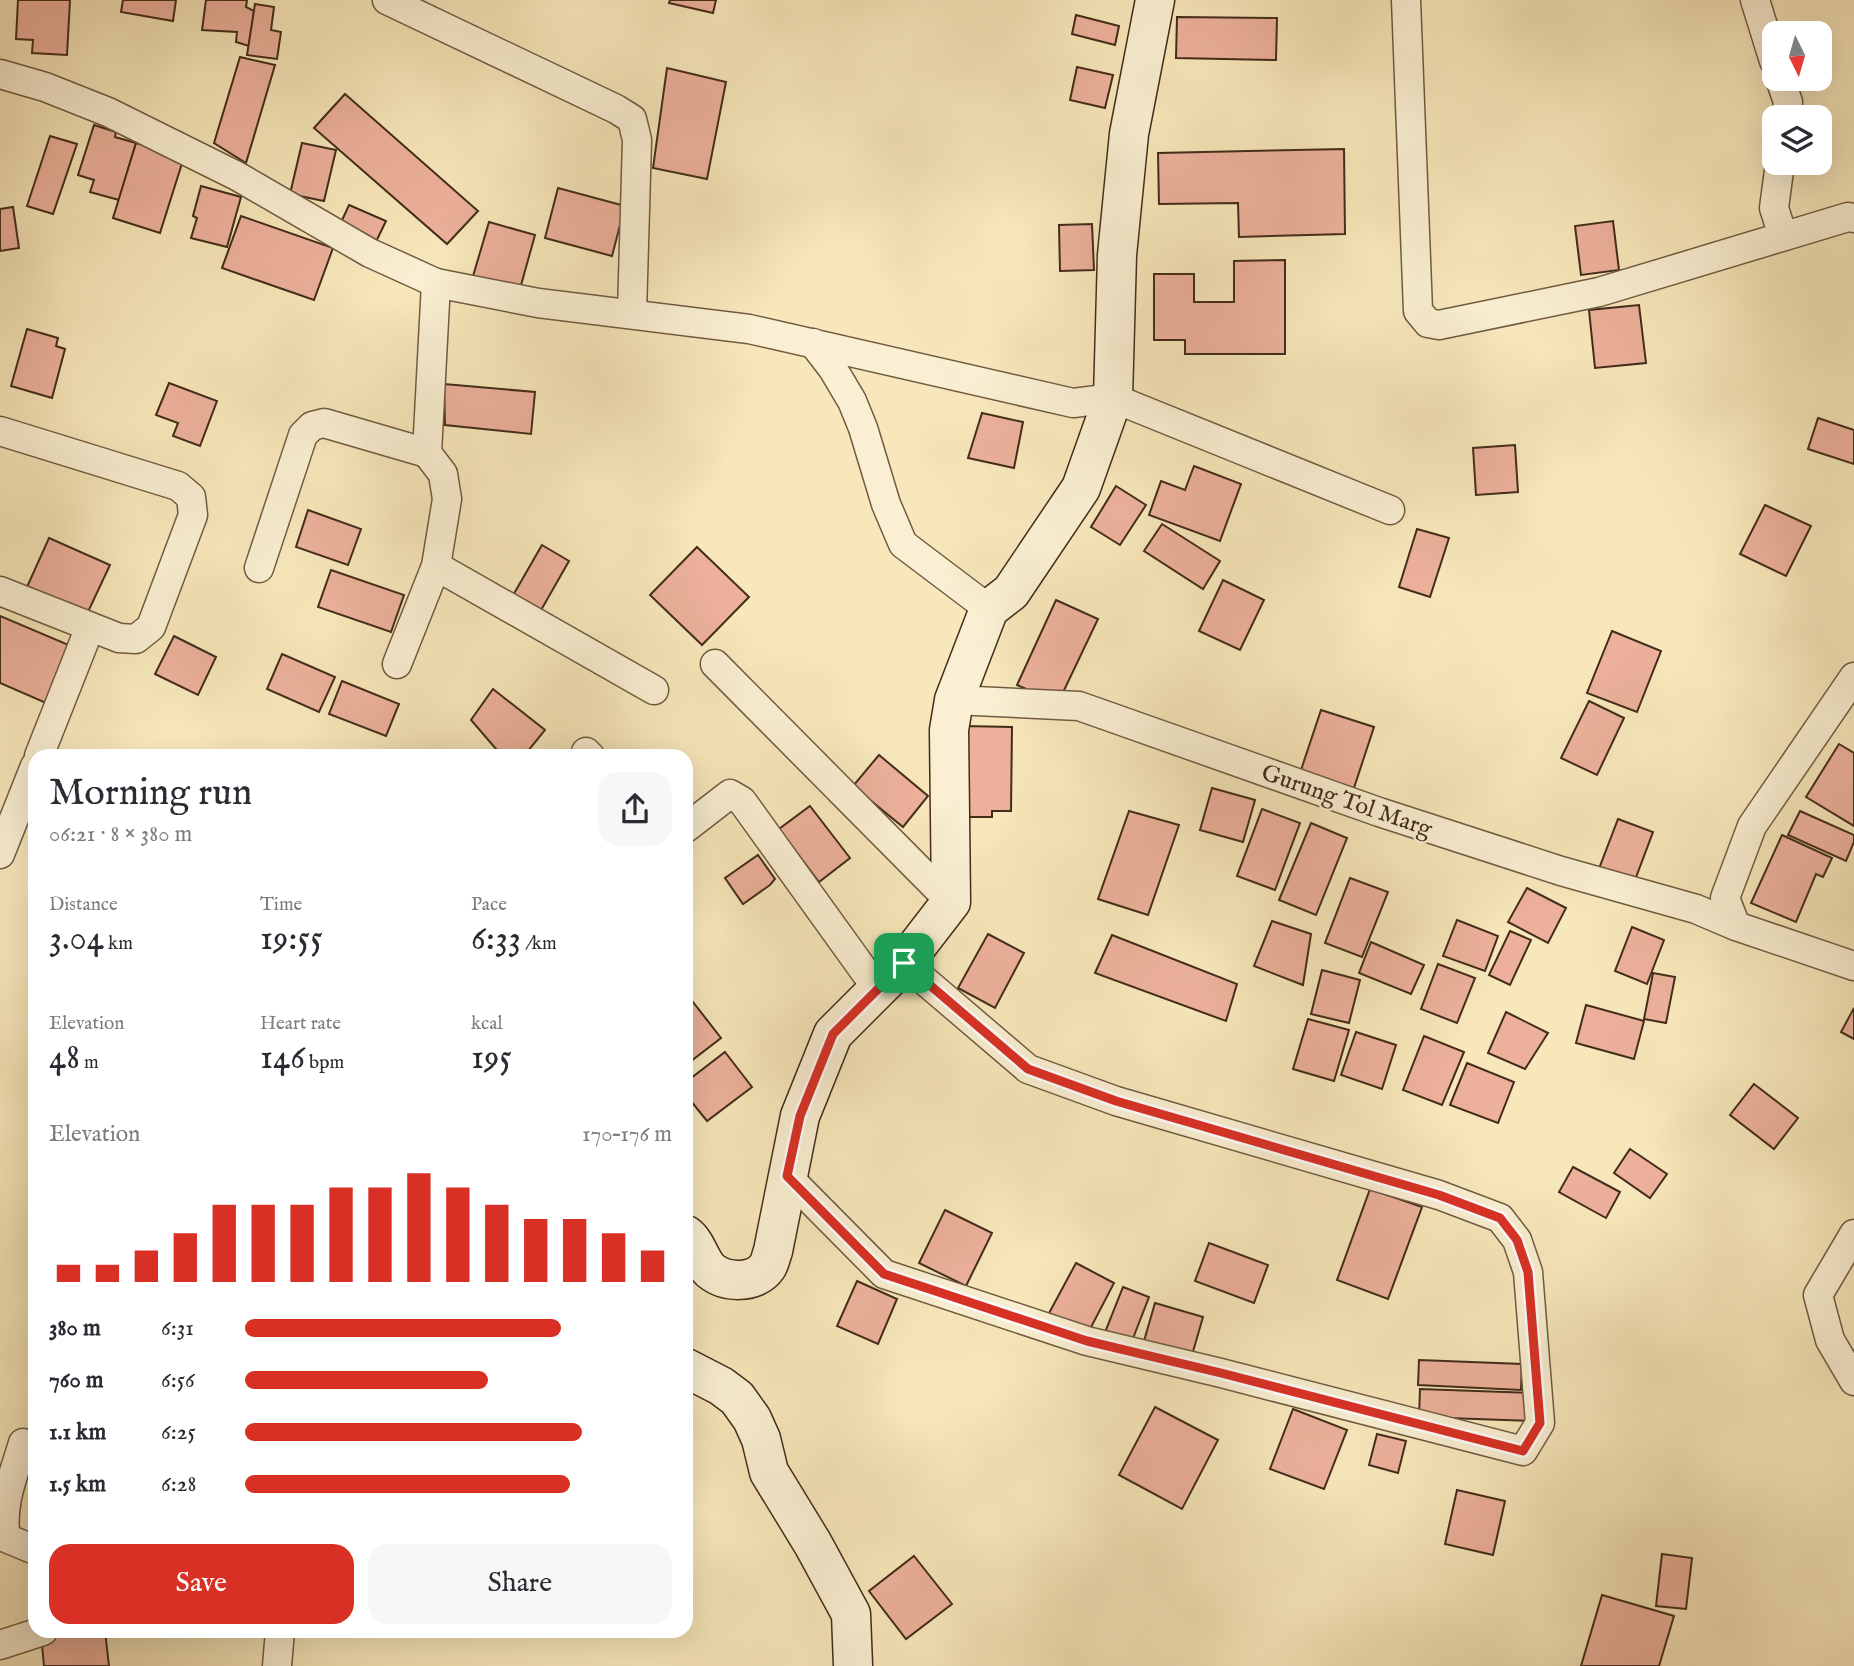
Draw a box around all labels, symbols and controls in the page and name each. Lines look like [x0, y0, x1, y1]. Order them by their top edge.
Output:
north arrow [1762, 21, 1832, 91]
map controls [1762, 21, 1832, 175]
button: layers [1762, 105, 1832, 175]
street label: Gurung Tol Marg [1257, 758, 1437, 845]
text: Morning run [49, 770, 252, 818]
button: share [598, 772, 672, 846]
text: 06:21 · 8 × 380 m [49, 820, 192, 849]
text: Distance [49, 893, 118, 917]
text: Time [260, 893, 302, 917]
text: Pace [471, 893, 507, 917]
text: 3.04 [49, 917, 104, 962]
text: 19:55 [260, 917, 323, 962]
text: 6:33 [471, 917, 521, 962]
text: km [104, 932, 133, 956]
text: /km [521, 932, 557, 956]
pin [874, 933, 934, 993]
icon: arrive [885, 944, 923, 982]
text: Elevation [49, 1012, 124, 1036]
text: Heart rate [260, 1012, 341, 1036]
text: kcal [471, 1012, 503, 1036]
text: 48 [49, 1036, 80, 1081]
text: 146 [260, 1036, 305, 1081]
text: 195 [471, 1036, 512, 1081]
text: m [80, 1051, 99, 1075]
text: bpm [305, 1051, 344, 1075]
text: Elevation [49, 1120, 140, 1149]
text: 170–176 m [582, 1120, 672, 1149]
text: 380 m [49, 1314, 101, 1343]
text: 6:31 [161, 1314, 194, 1343]
text: 760 m [49, 1366, 104, 1395]
text: 6:56 [161, 1366, 195, 1395]
text: 1.1 km [49, 1418, 106, 1447]
text: 6:25 [161, 1418, 196, 1447]
text: 1.5 km [49, 1470, 106, 1499]
text: 6:28 [161, 1470, 197, 1499]
button: Save [49, 1544, 354, 1624]
button: Share [368, 1544, 672, 1624]

